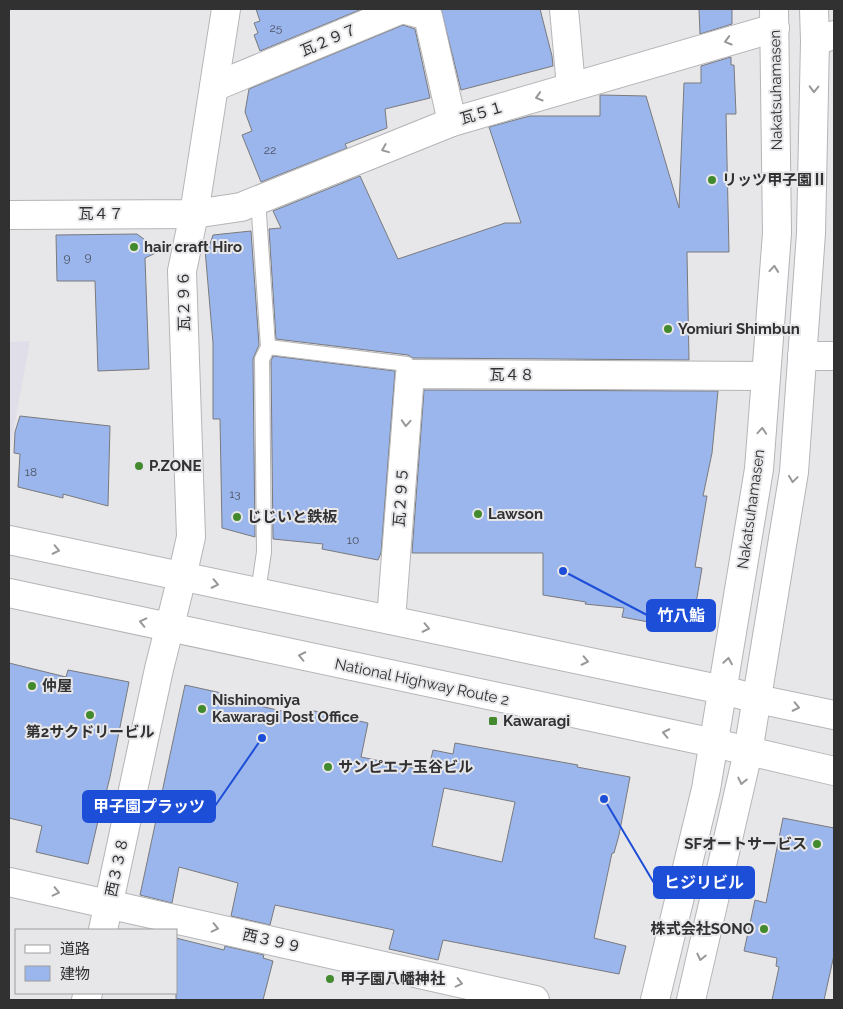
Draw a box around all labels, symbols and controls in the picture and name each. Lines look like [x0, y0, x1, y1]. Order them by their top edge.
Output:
street label: 瓦２９７ [298, 20, 360, 60]
house number: 25 [270, 21, 283, 35]
street label: Nakatsuhamasen [766, 30, 786, 150]
one-way arrow [725, 36, 733, 46]
one-way arrow [809, 86, 819, 94]
one-way arrow [535, 91, 543, 101]
street label: 瓦５１ [458, 98, 506, 128]
house number: 22 [264, 143, 276, 157]
one-way arrow [381, 143, 390, 153]
place label: リッツ甲子園Ⅱ [722, 171, 827, 189]
marker: リッツ甲子園Ⅱ [706, 174, 718, 186]
street label: 瓦４７ [78, 205, 124, 223]
place label: hair craft Hiro [144, 238, 242, 256]
marker: hair craft Hiro [128, 241, 140, 253]
house number: 9 [84, 250, 92, 264]
house number: 9 [63, 251, 71, 265]
one-way arrow [769, 265, 780, 273]
street label: 瓦２９６ [174, 271, 194, 331]
place label: Yomiuri Shimbun [678, 320, 800, 338]
marker: Yomiuri Shimbun [662, 323, 674, 335]
street label: 瓦４８ [489, 366, 535, 384]
one-way arrow [401, 419, 412, 427]
one-way arrow [756, 427, 767, 435]
street label: Nakatsuhamasen [734, 448, 768, 570]
place label: P.ZONE [149, 457, 202, 475]
marker: P.ZONE [133, 460, 145, 472]
house number: 18 [25, 465, 37, 479]
street label: 瓦２９５ [390, 466, 412, 528]
one-way arrow [788, 474, 798, 483]
house number: 13 [229, 487, 241, 501]
place label: Lawson [488, 505, 543, 523]
place label: じじいと鉄板 [247, 508, 338, 526]
marker: Lawson [472, 508, 484, 520]
marker: じじいと鉄板 [231, 511, 243, 523]
house number: 10 [347, 533, 359, 547]
one-way arrow [52, 544, 61, 554]
one-way arrow [211, 578, 220, 588]
callout: 竹八鮨 [647, 600, 715, 631]
text: 竹八鮨 [657, 606, 705, 625]
one-way arrow [138, 617, 147, 628]
one-way arrow [421, 622, 430, 633]
one-way arrow [297, 652, 306, 662]
street label: National Highway Route 2 [333, 655, 511, 709]
one-way arrow [580, 655, 589, 666]
one-way arrow [722, 656, 733, 664]
place label: 仲屋 [42, 677, 72, 695]
marker: 仲屋 [26, 680, 38, 692]
place label: Nishinomiya Kawaragi Post Office [212, 691, 359, 726]
one-way arrow [791, 701, 800, 712]
marker: Nishinomiya Kawaragi Post Office [196, 703, 208, 715]
marker: 第2サクドリービル [84, 709, 96, 721]
place label: Kawaragi [503, 712, 570, 730]
marker: Kawaragi [487, 715, 499, 727]
place label: 第2サクドリービル [26, 723, 154, 741]
one-way arrow [662, 729, 671, 739]
place label: サンピエナ玉谷ビル [338, 758, 473, 776]
marker: サンピエナ玉谷ビル [322, 761, 334, 773]
one-way arrow [737, 777, 748, 786]
callout: 甲子園プラッツ [83, 791, 215, 822]
text: 甲子園プラッツ [93, 797, 205, 816]
place label: SFオートサービス [684, 835, 807, 853]
street label: 西３３８ [102, 836, 132, 898]
marker: SFオートサービス [811, 838, 823, 850]
callout: ヒジリビル [654, 867, 754, 898]
text: ヒジリビル [664, 873, 744, 892]
one-way arrow [52, 886, 61, 897]
place label: 株式会社SONO [651, 920, 754, 938]
one-way arrow [210, 922, 219, 933]
marker: 株式会社SONO [758, 923, 770, 935]
street label: 西３９９ [241, 925, 303, 957]
legend [15, 929, 178, 994]
text: 道路 [60, 940, 90, 958]
one-way arrow [696, 952, 707, 961]
text: 建物 [60, 965, 90, 983]
place label: 甲子園八幡神社 [340, 970, 445, 988]
marker: 甲子園八幡神社 [324, 973, 336, 985]
one-way arrow [454, 977, 463, 988]

